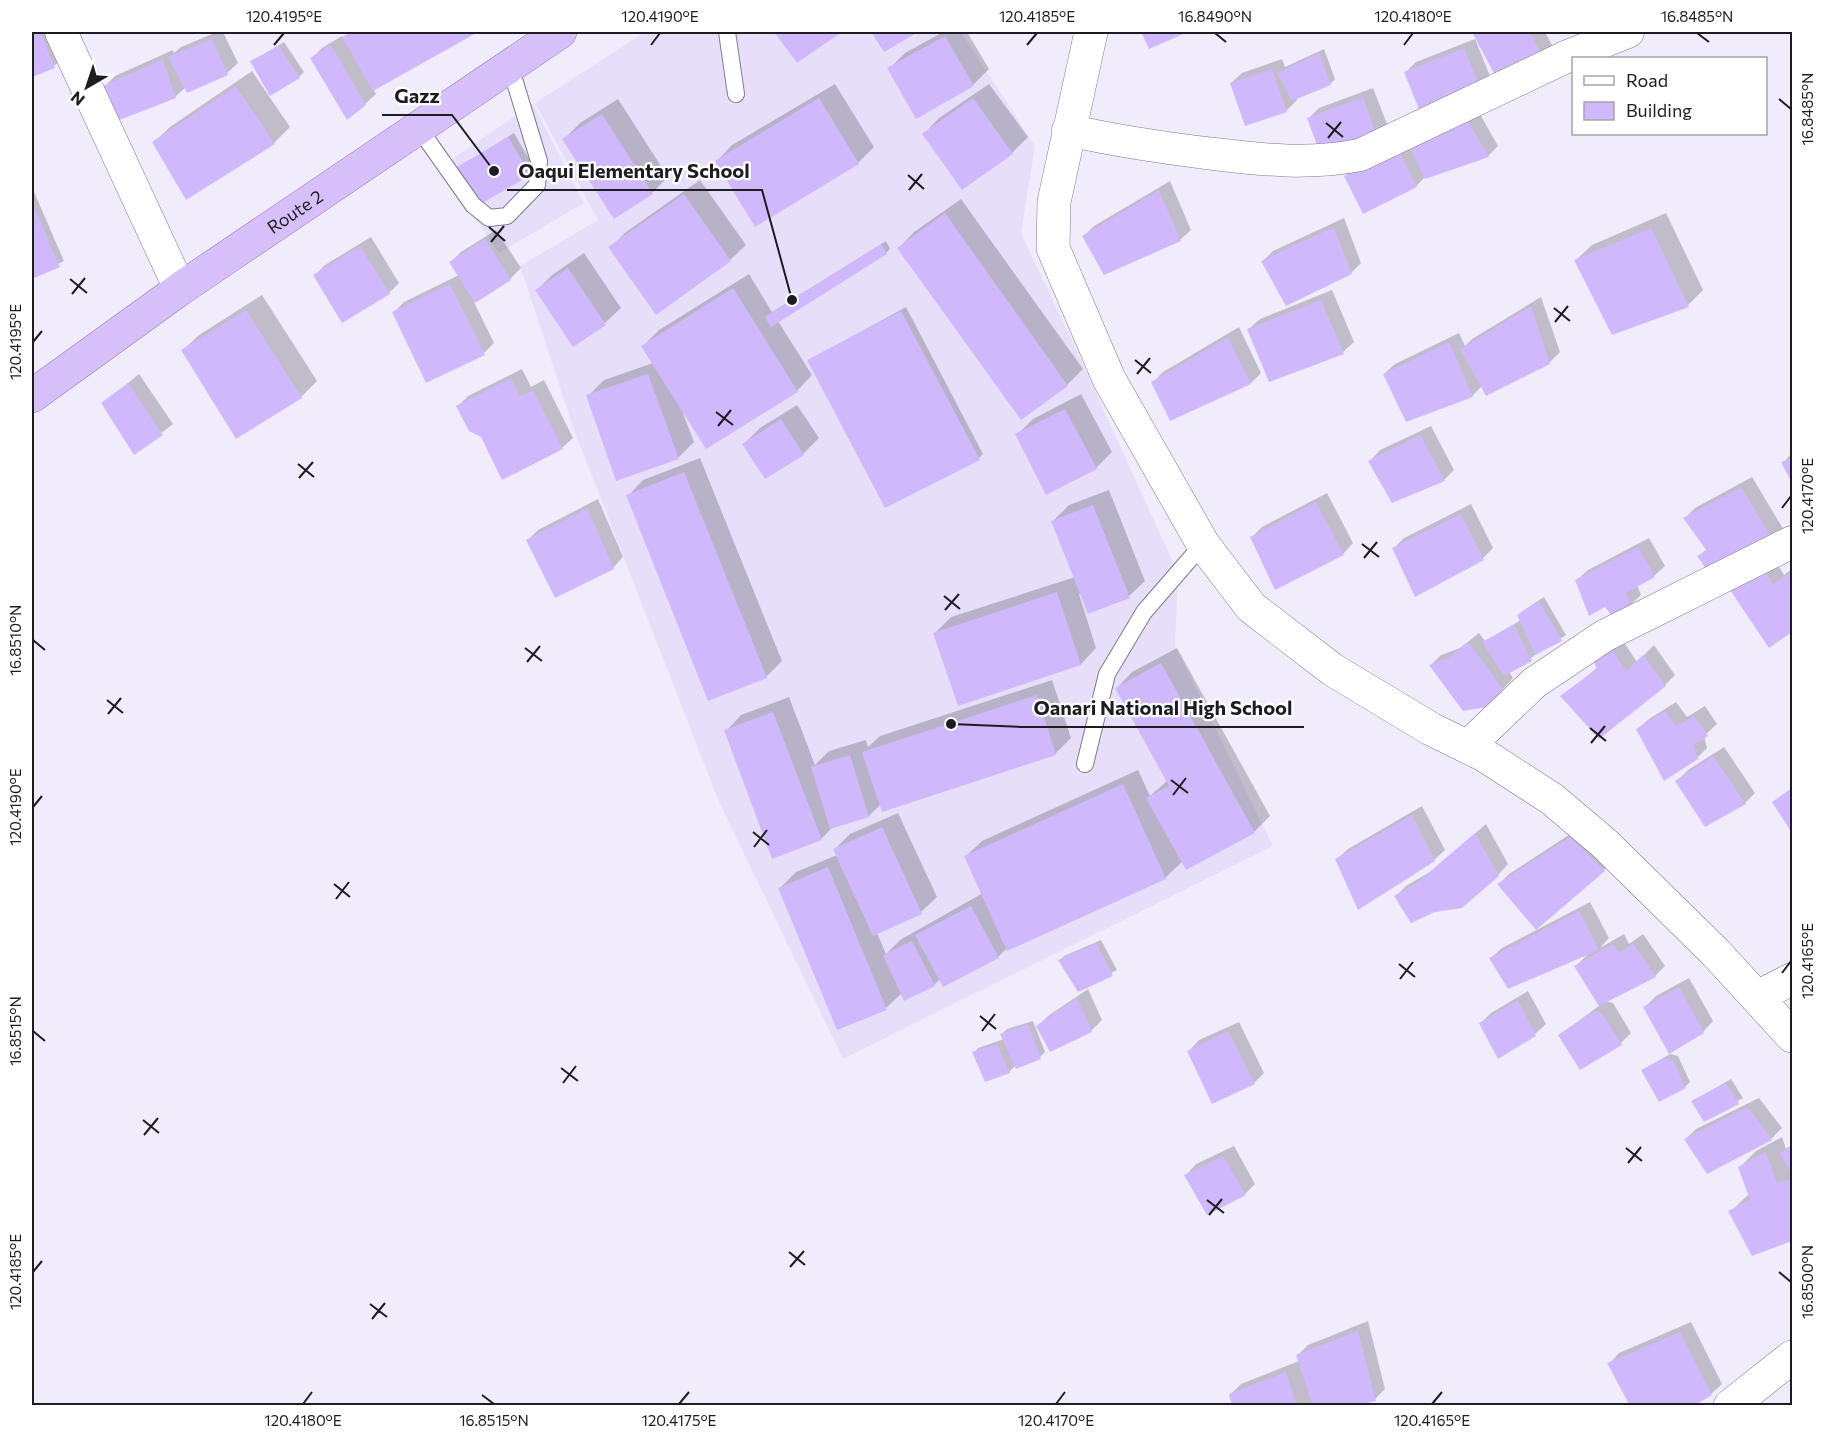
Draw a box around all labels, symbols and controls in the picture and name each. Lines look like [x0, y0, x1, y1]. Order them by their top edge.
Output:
text: 120.4195°E [246, 7, 322, 25]
text: 120.4190°E [621, 7, 699, 25]
text: 120.4185°E [999, 7, 1075, 25]
text: 16.8490°N [1178, 7, 1252, 25]
text: 120.4180°E [1374, 7, 1452, 25]
text: 16.8485°N [1661, 7, 1733, 25]
north arrow [57, 57, 117, 117]
legend [1572, 57, 1767, 135]
text: Road [1626, 69, 1668, 91]
text: 16.8485°N [1798, 73, 1816, 145]
callout: Gazz [382, 77, 452, 115]
text: Gazz [394, 83, 440, 107]
text: N [67, 88, 88, 110]
text: Building [1626, 99, 1692, 121]
callout: Oaqui Elementary School [507, 152, 762, 190]
text: Oaqui Elementary School [518, 158, 750, 182]
street label: Route 2 [263, 185, 327, 238]
text: 120.4195°E [6, 304, 24, 380]
text: 120.4170°E [1798, 458, 1816, 534]
text: 16.8510°N [6, 605, 24, 675]
callout: Oanari National High School [1021, 689, 1304, 727]
text: Oanari National High School [1033, 695, 1293, 719]
text: 120.4190°E [6, 768, 24, 846]
text: 120.4165°E [1798, 923, 1816, 999]
text: 16.8515°N [6, 996, 24, 1066]
text: 120.4185°E [6, 1234, 24, 1310]
text: 16.8500°N [1798, 1245, 1816, 1319]
text: 120.4180°E [264, 1411, 342, 1429]
text: 16.8515°N [459, 1411, 529, 1429]
text: 120.4175°E [642, 1411, 717, 1429]
text: 120.4170°E [1018, 1411, 1094, 1429]
text: 120.4165°E [1394, 1411, 1470, 1429]

